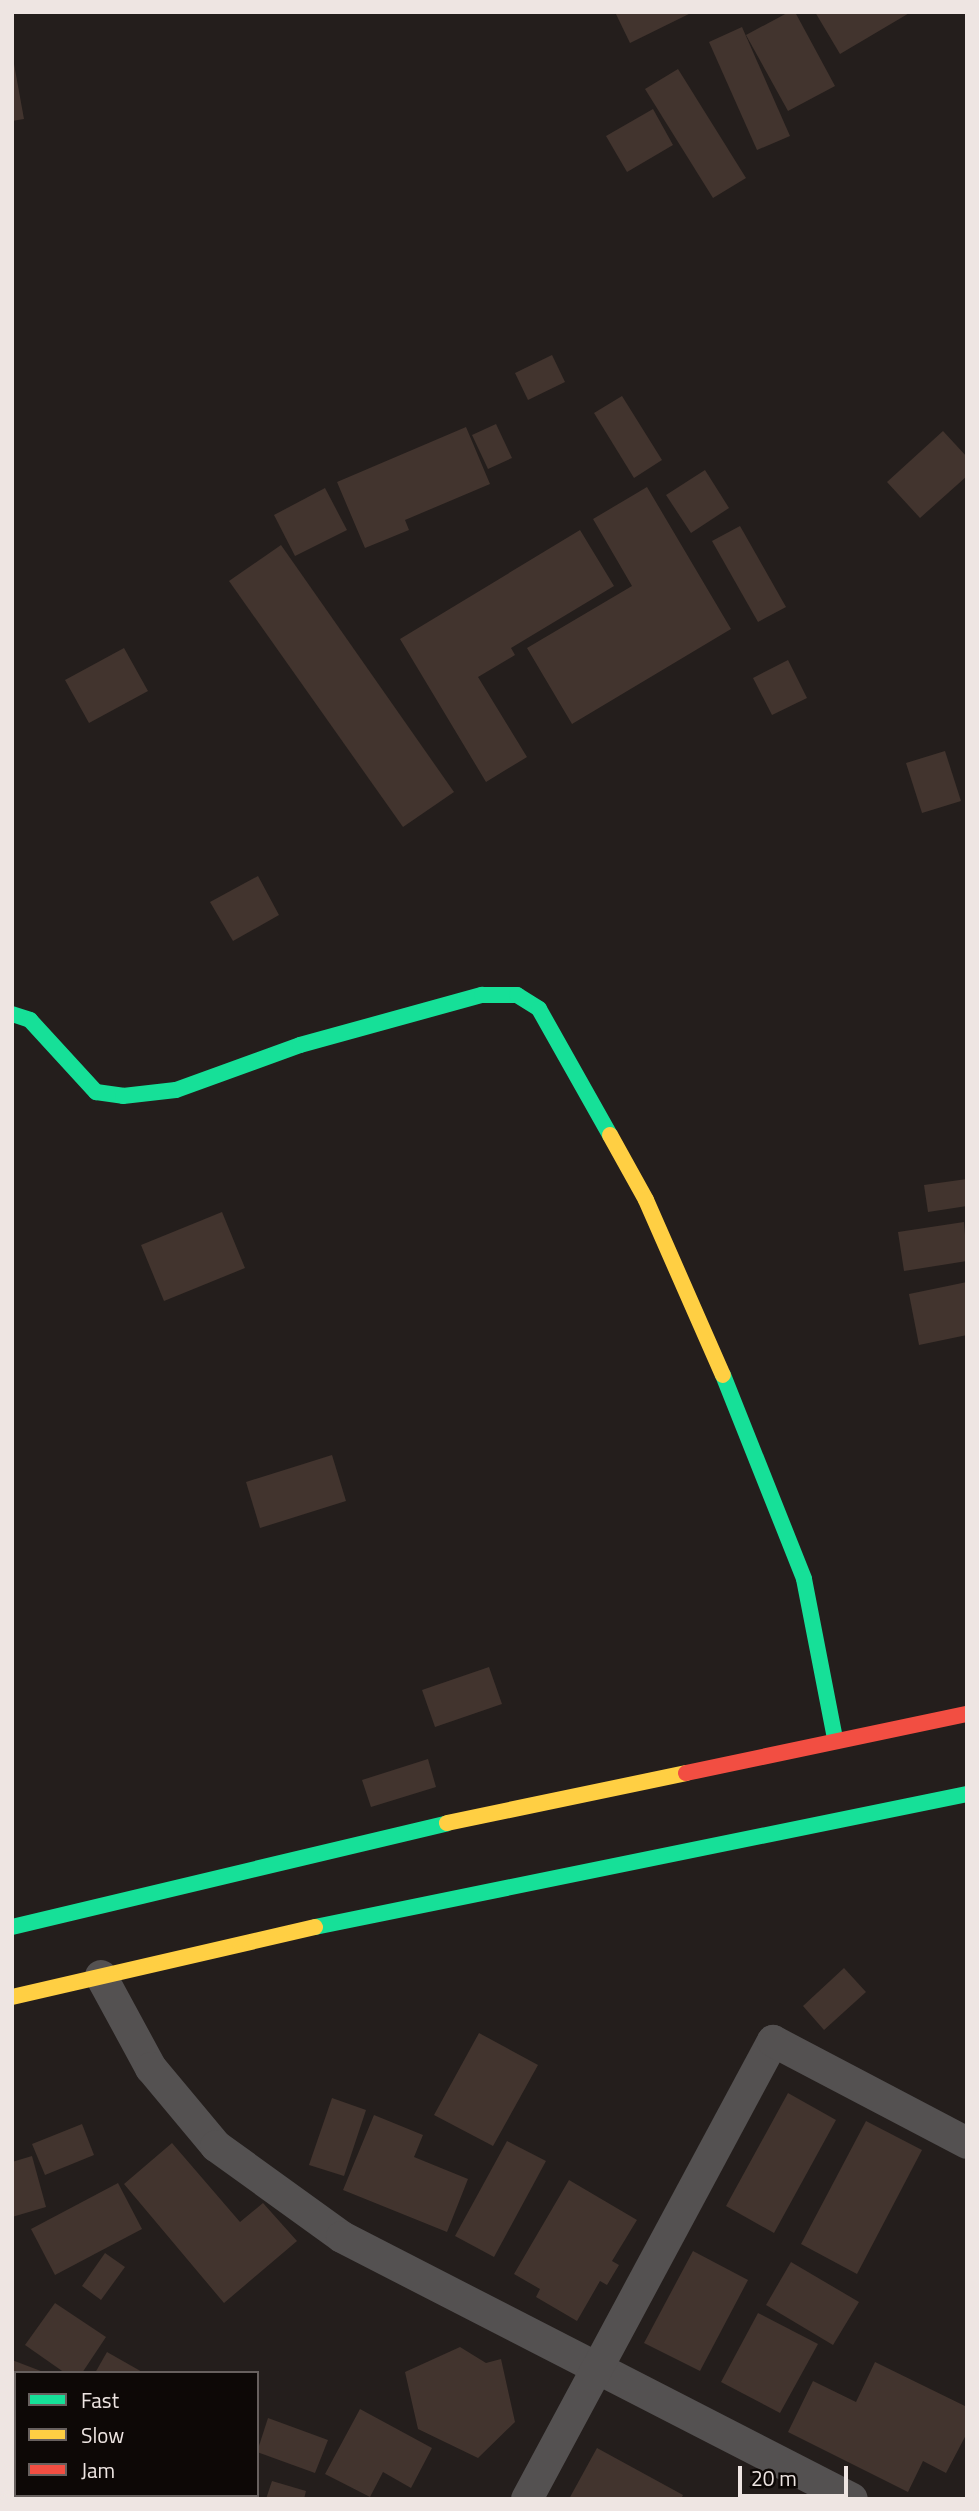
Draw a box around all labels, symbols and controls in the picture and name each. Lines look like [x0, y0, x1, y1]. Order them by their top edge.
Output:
legend [14, 2371, 259, 2497]
text: Fast [81, 2384, 119, 2416]
text: Slow [81, 2419, 124, 2451]
scale bar [741, 2452, 851, 2496]
text: Jam [81, 2454, 115, 2486]
text: 20 m [751, 2462, 797, 2494]

